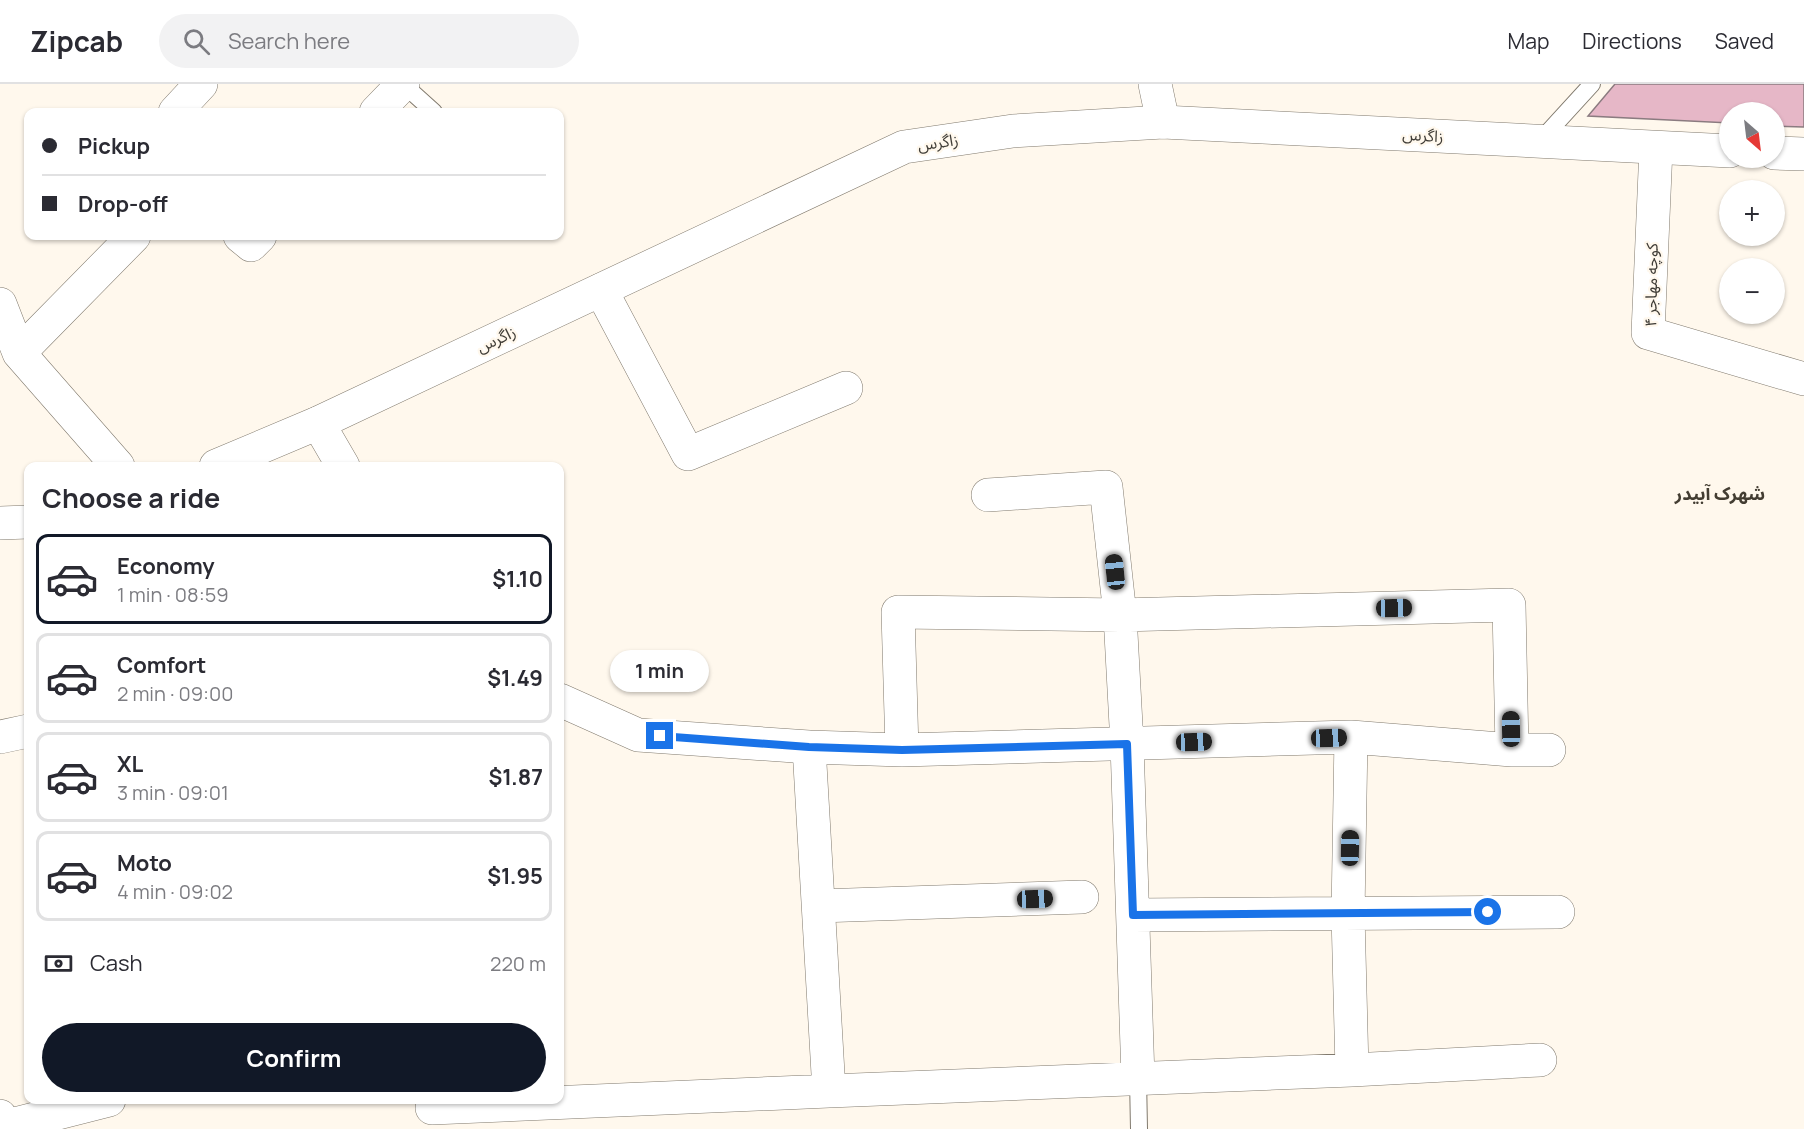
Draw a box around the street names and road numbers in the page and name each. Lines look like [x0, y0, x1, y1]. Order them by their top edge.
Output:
street label: زاگرس [1402, 123, 1444, 147]
street label: زاگرس [916, 128, 960, 156]
street label: کوچه مهاجر ۴ [1639, 243, 1663, 327]
street label: زاگرس [473, 320, 519, 358]

